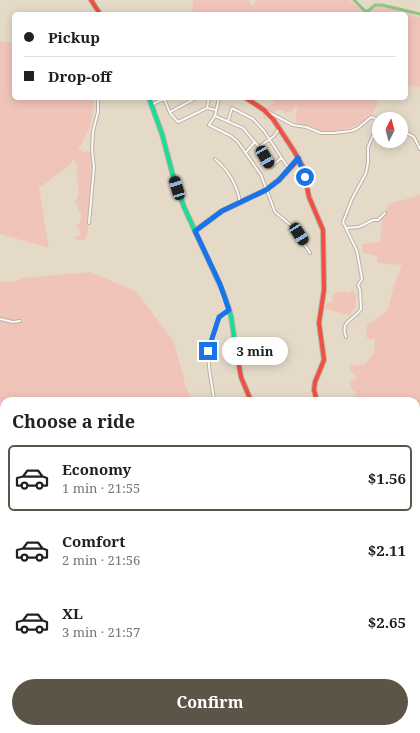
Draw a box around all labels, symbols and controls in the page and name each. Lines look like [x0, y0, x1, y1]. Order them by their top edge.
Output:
text: Pickup [48, 27, 100, 47]
text: Drop-off [48, 66, 112, 86]
north arrow [372, 112, 408, 148]
map controls [372, 112, 408, 148]
car [254, 144, 276, 170]
route start [296, 168, 314, 186]
car [168, 175, 186, 201]
car [287, 221, 311, 247]
callout: 3 min [222, 337, 288, 365]
route end [199, 342, 217, 360]
text: 3 min [237, 342, 273, 360]
text: Choose a ride [12, 409, 135, 433]
text: Economy [62, 459, 131, 479]
icon: car [14, 460, 50, 496]
text: $1.56 [368, 468, 406, 488]
text: 1 min · 21:55 [62, 479, 140, 497]
text: Comfort [62, 531, 125, 551]
icon: car [14, 532, 50, 568]
text: $2.11 [368, 540, 406, 560]
text: 2 min · 21:56 [62, 551, 140, 569]
text: XL [62, 603, 83, 623]
icon: car [14, 604, 50, 640]
text: $2.65 [368, 612, 406, 632]
text: 3 min · 21:57 [62, 623, 140, 641]
button: Confirm [12, 679, 408, 725]

